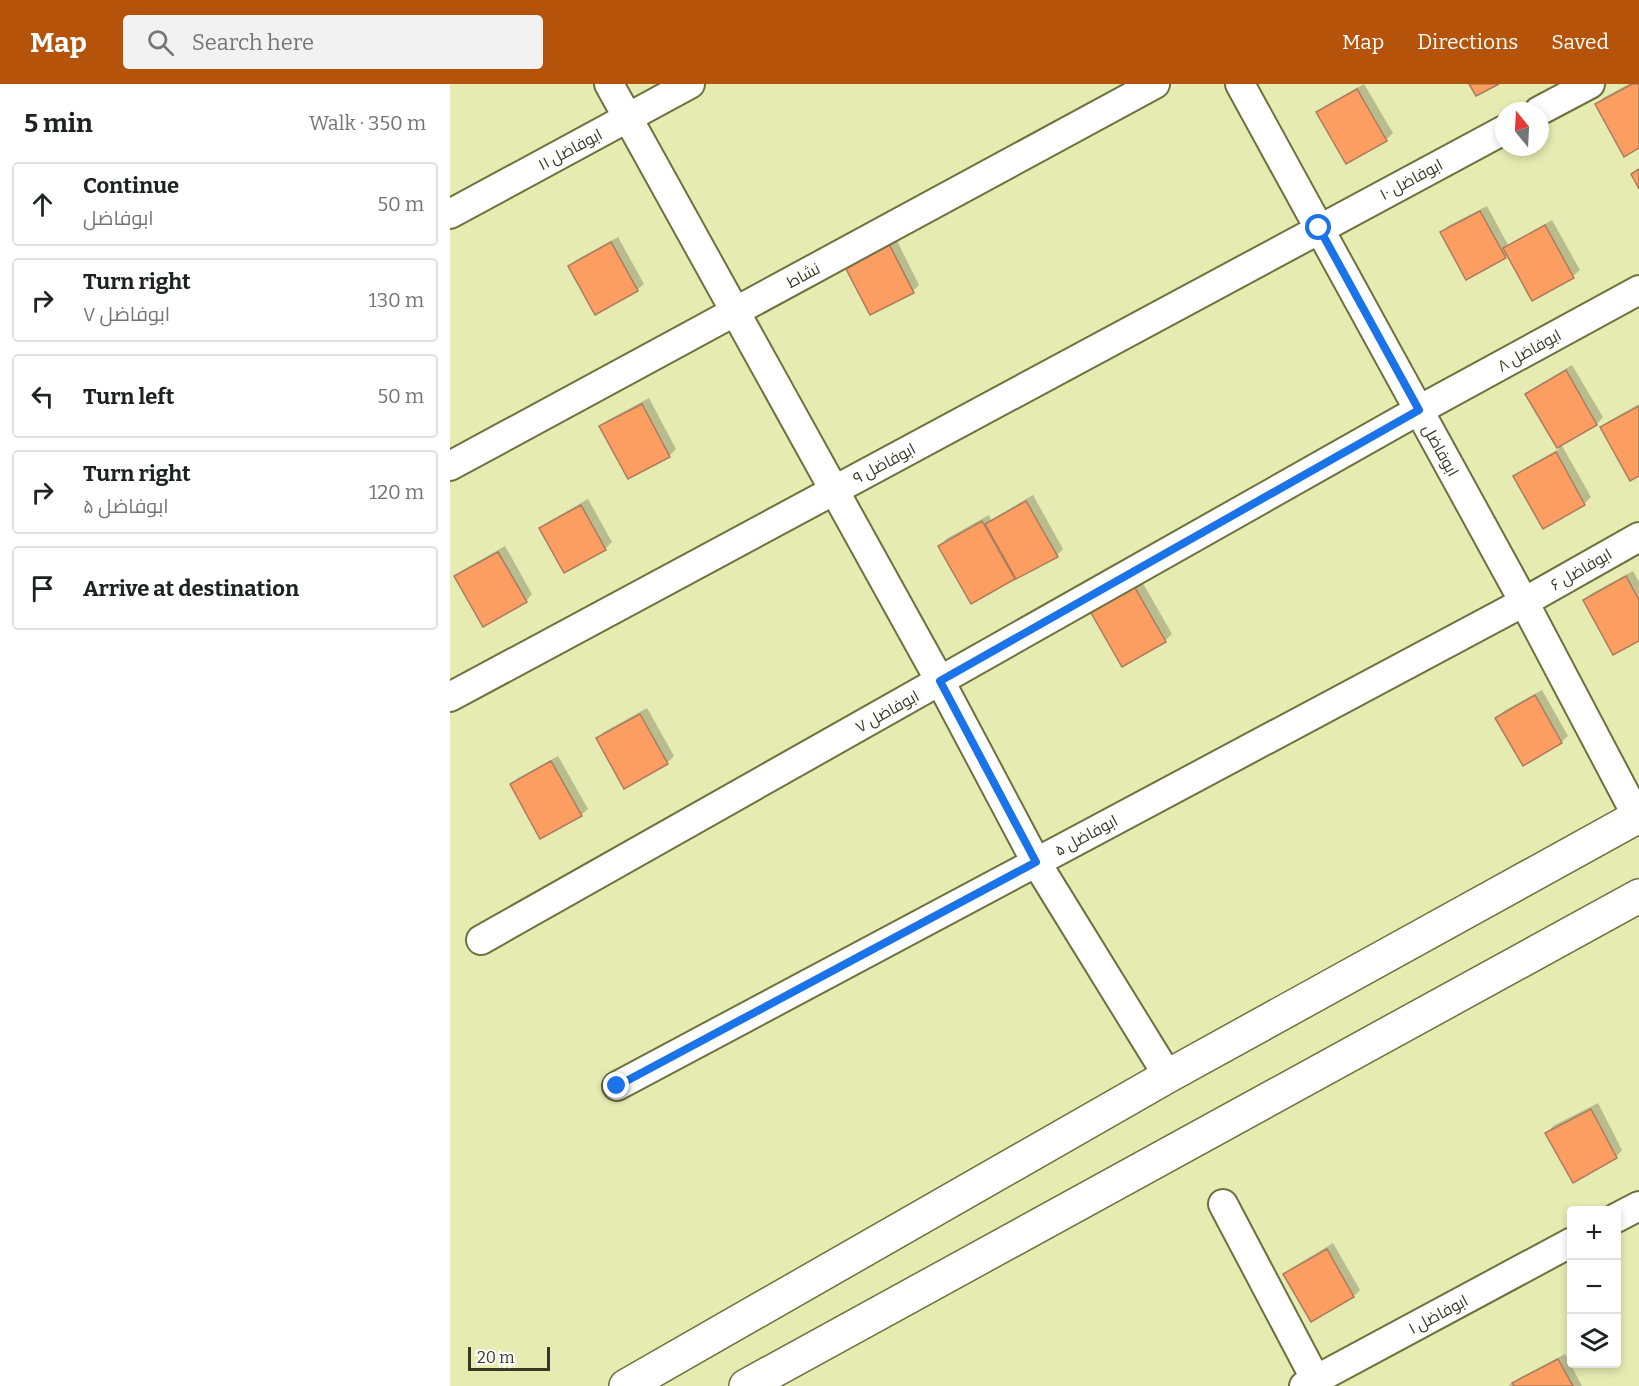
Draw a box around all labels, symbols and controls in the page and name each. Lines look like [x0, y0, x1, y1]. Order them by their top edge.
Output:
search box [123, 15, 543, 69]
text: Map [30, 26, 87, 59]
icon: search [144, 26, 177, 59]
text: Search here [192, 29, 314, 56]
text: Map [1342, 29, 1384, 55]
text: Directions [1417, 29, 1518, 55]
text: Saved [1551, 29, 1609, 55]
north arrow [1495, 102, 1549, 156]
text: 5 min [24, 108, 93, 139]
text: Walk · 350 m [309, 111, 426, 135]
street label: ابوفاضل ۱۱ [535, 125, 606, 175]
street label: ابوفاضل ۱۰ [1376, 155, 1447, 205]
text: Continue [83, 172, 179, 199]
icon: ahead [26, 188, 59, 221]
text: 50 m [377, 192, 424, 216]
text: ابوفاضل [83, 206, 154, 230]
route start [1305, 214, 1331, 240]
street label: نشاط [783, 259, 823, 292]
text: Turn right [83, 268, 191, 295]
icon: right [26, 284, 59, 317]
text: 130 m [369, 288, 424, 312]
text: ابوفاضل ۷ [83, 302, 170, 326]
street label: ابوفاضل ۸ [1494, 325, 1565, 377]
icon: left [26, 380, 59, 413]
text: Turn left [83, 383, 175, 410]
text: 50 m [377, 384, 424, 408]
street label: ابوفاضل [1418, 421, 1463, 480]
street label: ابوفاضل ۹ [850, 439, 919, 489]
text: Turn right [83, 460, 191, 487]
icon: right [26, 476, 59, 509]
text: 120 m [369, 480, 424, 504]
text: ابوفاضل ۵ [83, 494, 169, 518]
street label: ابوفاضل ۶ [1547, 544, 1616, 595]
icon: arrive [26, 572, 59, 605]
text: Arrive at destination [83, 575, 299, 602]
street label: ابوفاضل ۷ [852, 686, 923, 738]
street label: ابوفاضل ۵ [1052, 811, 1121, 861]
route end [603, 1072, 629, 1098]
map controls [1567, 1206, 1621, 1368]
button: + [1567, 1206, 1621, 1260]
button: − [1567, 1260, 1621, 1314]
street label: ابوفاضل ۱ [1405, 1291, 1472, 1339]
button: layers [1567, 1314, 1621, 1368]
scale bar [468, 1344, 550, 1372]
text: 20 m [477, 1348, 514, 1367]

